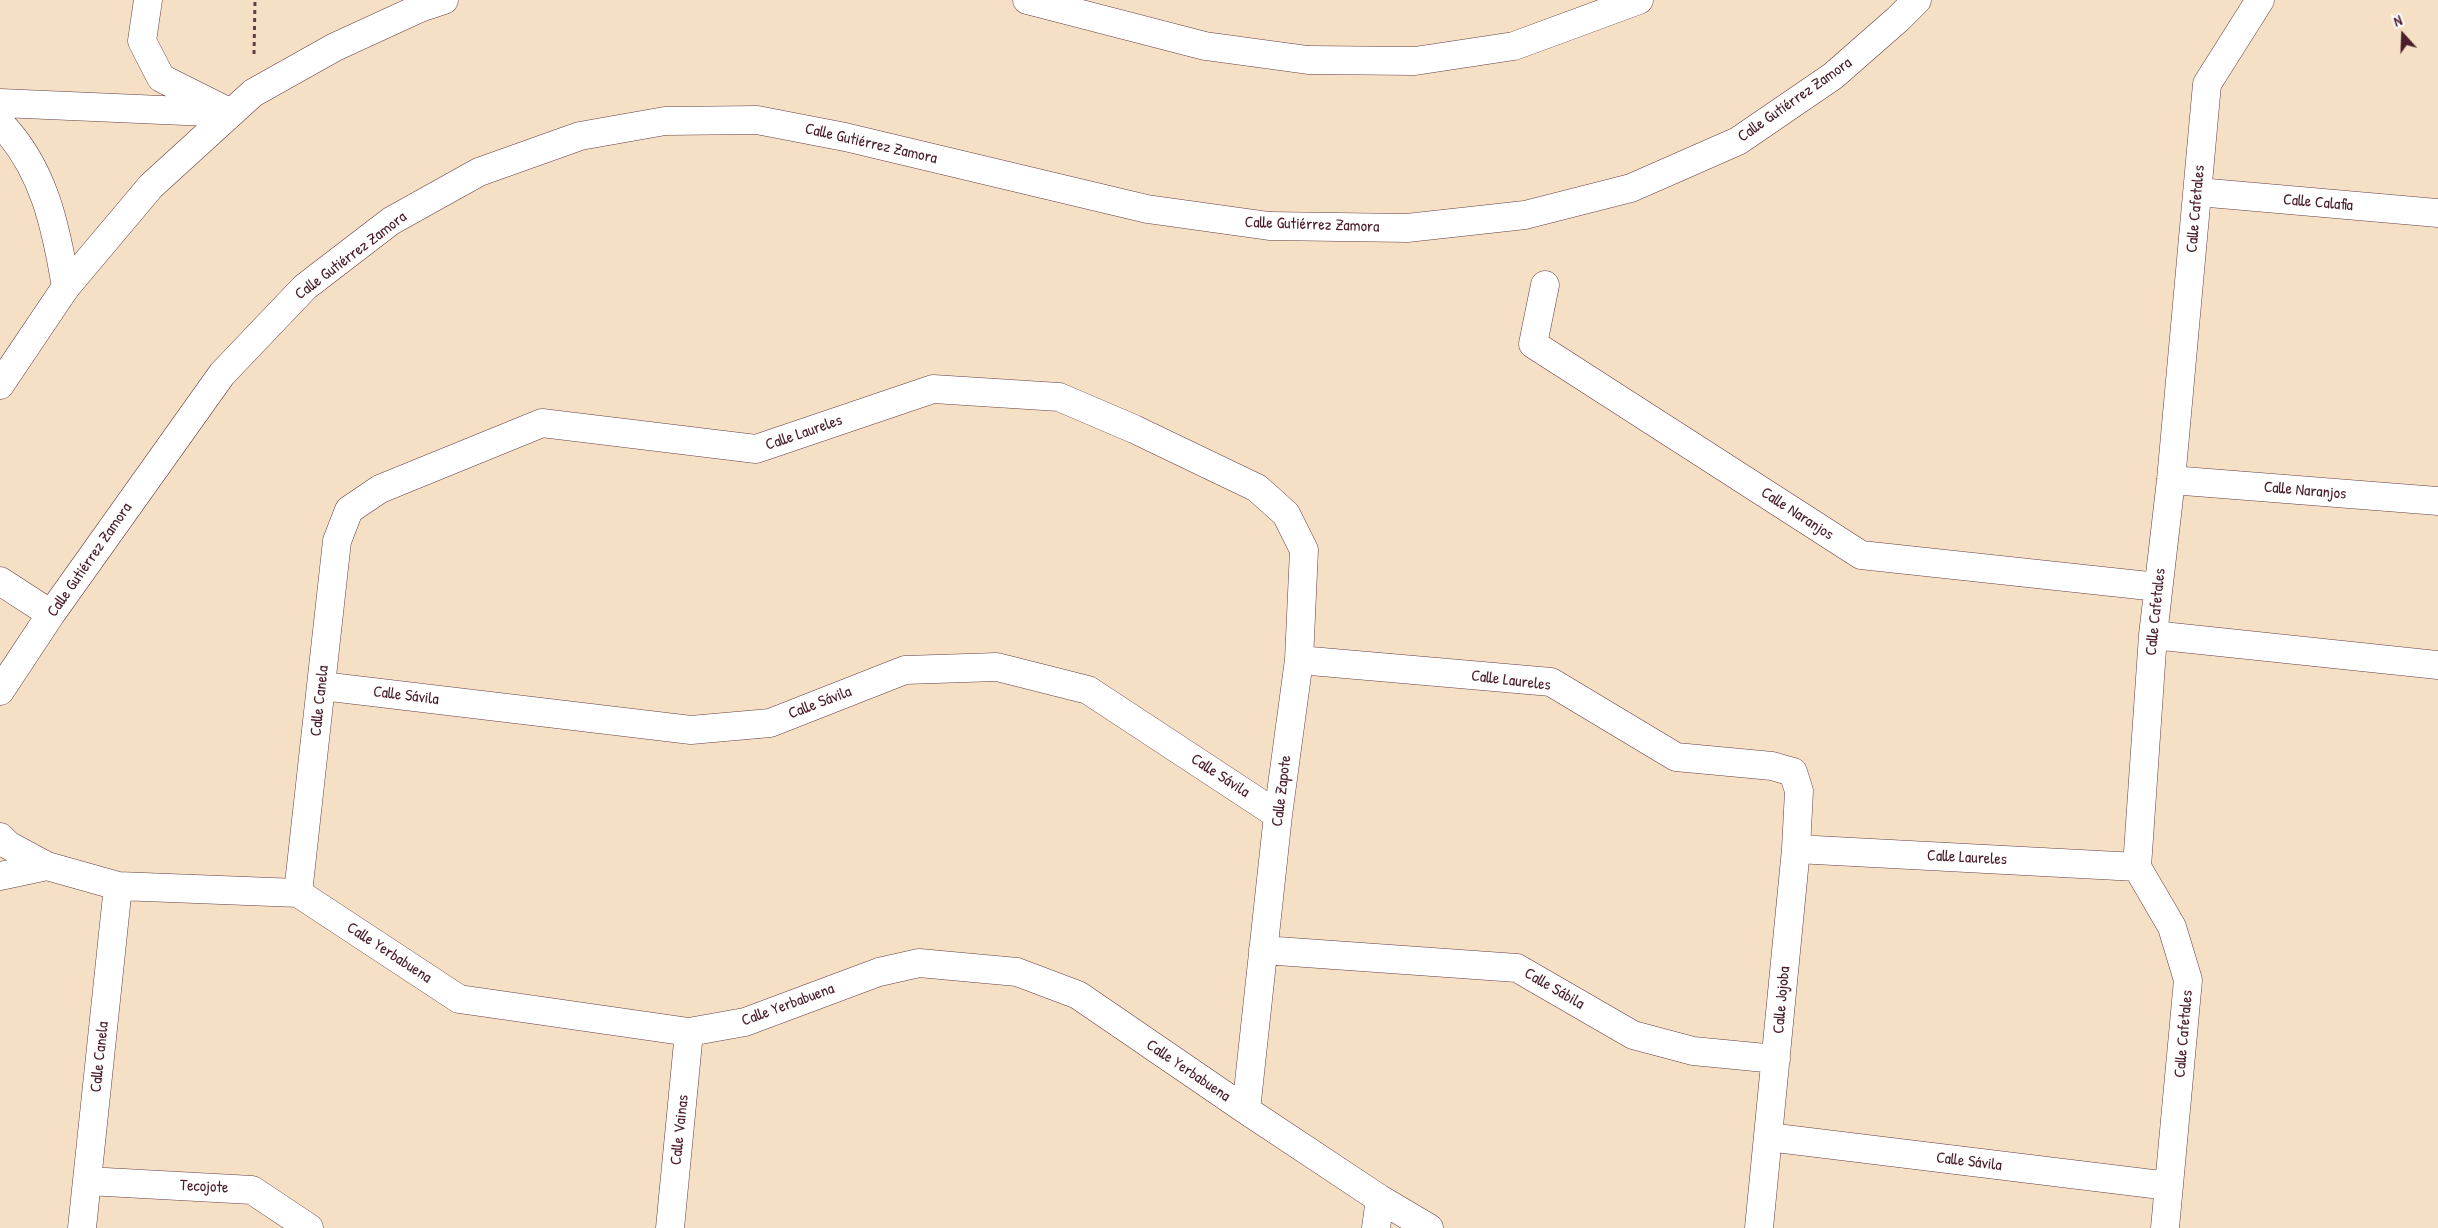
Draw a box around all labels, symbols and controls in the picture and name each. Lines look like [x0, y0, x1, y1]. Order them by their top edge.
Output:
north arrow [2378, 10, 2428, 60]
text: N [2391, 10, 2404, 31]
street label: Calle Gutiérrez Zamora [1734, 53, 1856, 147]
street label: Calle Gutiérrez Zamora [803, 119, 939, 169]
street label: Calle Cafetales [2183, 164, 2209, 254]
street label: Calle Calafia [2282, 190, 2354, 216]
street label: Calle Gutiérrez Zamora [291, 208, 411, 304]
street label: Calle Gutiérrez Zamora [1244, 213, 1380, 237]
street label: Calle Laureles [763, 411, 845, 455]
street label: Calle Naranjos [2263, 478, 2347, 504]
street label: Calle Naranjos [1757, 483, 1837, 545]
street label: Calle Gutiérrez Zamora [43, 499, 137, 621]
street label: Calle Cafetales [2142, 567, 2170, 657]
street label: Calle Canela [307, 665, 333, 737]
street label: Calle Laureles [1470, 667, 1552, 695]
street label: Calle Sávila [372, 682, 440, 710]
street label: Calle Sávila [786, 682, 854, 724]
street label: Calle Sávila [1187, 750, 1253, 802]
street label: Calle Zapote [1268, 754, 1296, 828]
street label: Calle Laureles [1927, 846, 2007, 870]
street label: Calle Yerbabuena [343, 918, 435, 988]
street label: Calle Sábila [1520, 964, 1588, 1014]
street label: Calle Jojoba [1769, 966, 1795, 1034]
street label: Calle Yerbabuena [739, 979, 837, 1031]
street label: Calle Cafetales [2171, 989, 2197, 1079]
street label: Calle Canela [87, 1021, 113, 1093]
street label: Calle Yerbabuena [1142, 1036, 1234, 1106]
street label: Calle Vainas [667, 1094, 693, 1166]
street label: Calle Sávila [1935, 1148, 2003, 1176]
street label: Tecojote [179, 1176, 229, 1198]

